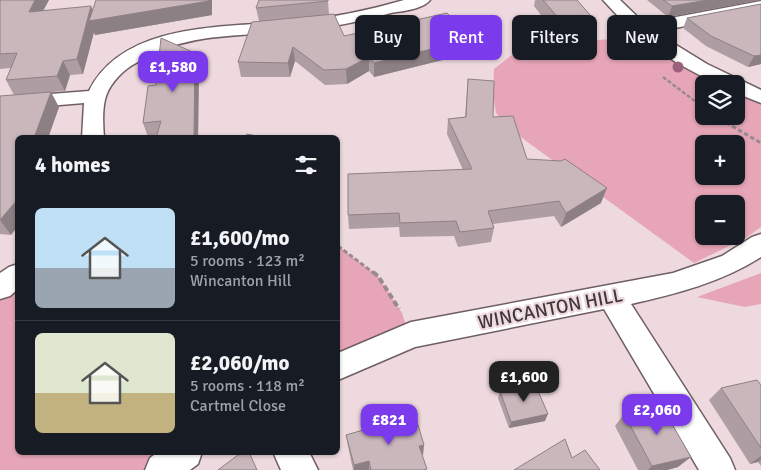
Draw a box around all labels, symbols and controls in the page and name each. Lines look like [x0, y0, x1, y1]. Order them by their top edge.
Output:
chip: Buy [355, 15, 420, 60]
chip: Rent [430, 15, 502, 60]
chip: Filters [512, 15, 597, 60]
chip: New [607, 15, 677, 60]
pin: £1,580 [132, 51, 214, 93]
text: £1,580 [149, 57, 197, 77]
map controls [695, 75, 745, 245]
button: layers [695, 75, 745, 125]
button: + [695, 135, 745, 185]
icon: filters [292, 151, 320, 179]
text: 4 homes [35, 152, 110, 178]
button: − [695, 195, 745, 245]
text: £1,600/mo [190, 225, 289, 251]
icon: home [75, 228, 135, 288]
text: 5 rooms · 123 m² [190, 251, 305, 271]
text: Wincanton Hill [190, 271, 291, 291]
street label: WINCANTON HILL [476, 283, 625, 335]
text: £2,060/mo [190, 350, 289, 376]
icon: home [75, 353, 135, 413]
pin: £1,600 [483, 360, 565, 403]
text: £1,600 [500, 367, 548, 387]
text: 5 rooms · 118 m² [190, 376, 305, 396]
pin: £2,060 [616, 394, 698, 436]
text: Cartmel Close [190, 396, 286, 416]
text: £2,060 [633, 400, 681, 420]
pin: £821 [359, 404, 419, 446]
text: £821 [372, 410, 406, 430]

